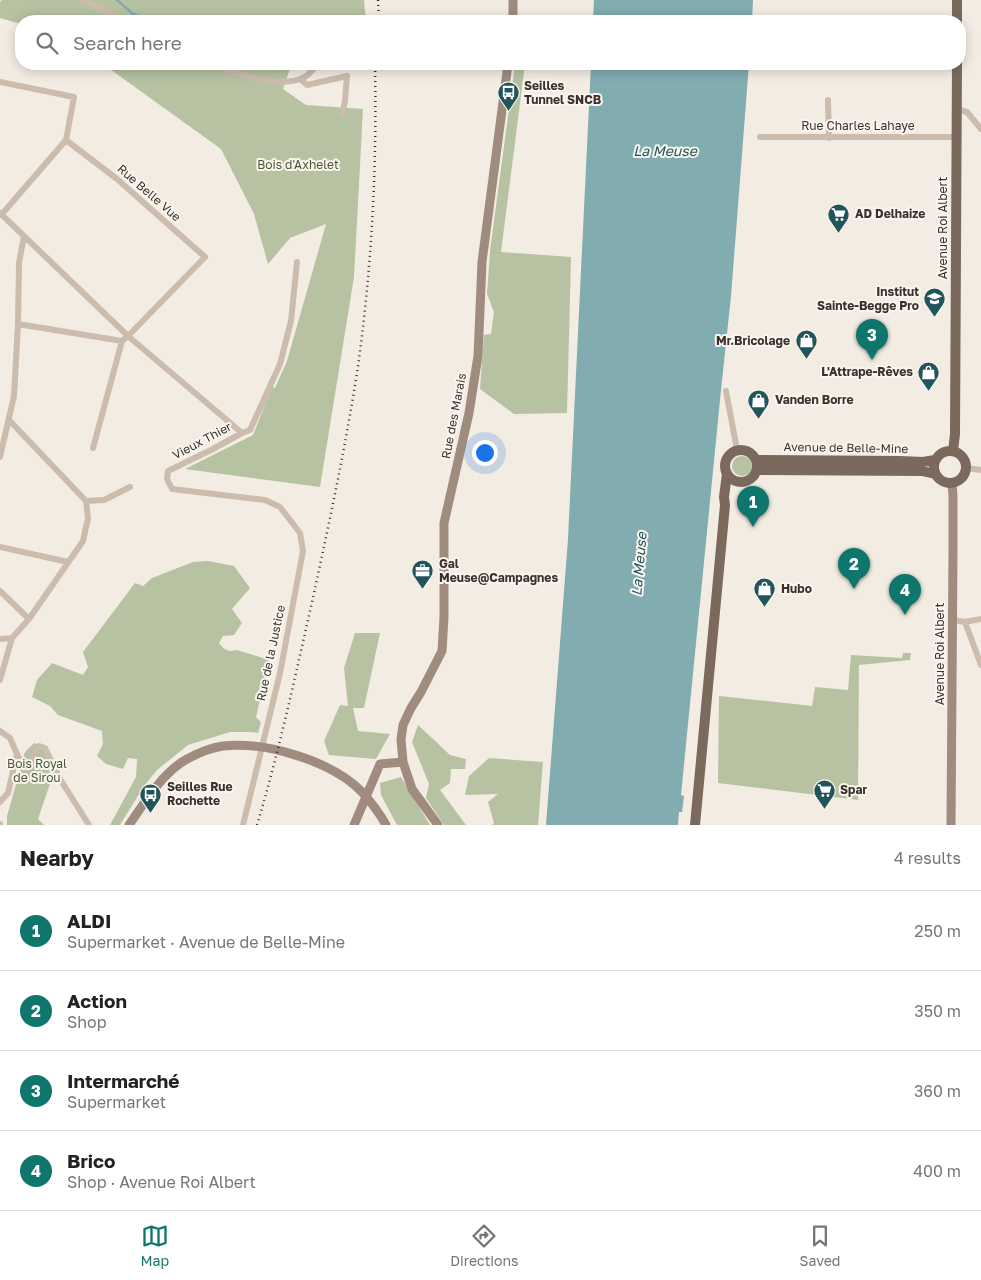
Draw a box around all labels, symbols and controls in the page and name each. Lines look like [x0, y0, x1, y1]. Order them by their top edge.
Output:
search box [15, 15, 966, 70]
icon: search [33, 29, 61, 57]
text: Search here [73, 31, 182, 54]
place label: Seilles Tunnel SNCB [524, 78, 602, 107]
bus stop icon: Seilles Tunnel SNCB [496, 81, 520, 112]
street label: Rue Charles Lahaye [801, 118, 915, 133]
water label: La Meuse [633, 142, 698, 159]
park label: Bois d'Axhelet [257, 157, 339, 172]
street label: Rue Belle Vue [114, 161, 184, 224]
street label: Avenue Roi Albert [935, 177, 950, 279]
supermarket icon: AD Delhaize [827, 202, 851, 233]
place label: AD Delhaize [855, 206, 925, 221]
place label: Institut Sainte-Begge Pro [817, 284, 919, 313]
school or university icon: Institut Sainte-Begge Pro [923, 287, 947, 318]
pin: 3 [856, 319, 888, 360]
shop icon: Mr.Bricolage [794, 329, 818, 360]
place label: Mr.Bricolage [716, 333, 790, 348]
shop icon: L'Attrape-Rêves [917, 360, 941, 391]
place label: L'Attrape-Rêves [821, 364, 913, 379]
street label: Rue des Marais [438, 372, 469, 460]
shop icon: Vanden Borre [747, 388, 771, 419]
place label: Vanden Borre [775, 392, 854, 407]
street label: Vieux Thier [170, 419, 234, 462]
street label: Avenue de Belle-Mine [784, 439, 908, 456]
your location [472, 440, 498, 466]
pin: 1 [737, 486, 769, 527]
water label: La Meuse [627, 531, 650, 596]
pin: 2 [838, 548, 870, 589]
place label: Gal Meuse@Campagnes [439, 556, 558, 585]
office icon: Gal Meuse@Campagnes [411, 559, 435, 590]
pin: 4 [889, 574, 921, 615]
shop icon: Hubo [753, 577, 777, 608]
place label: Hubo [781, 581, 812, 596]
street label: Rue de la Justice [253, 603, 288, 702]
street label: Avenue Roi Albert [932, 603, 947, 705]
park label: Bois Royal de Sirou [7, 756, 67, 785]
supermarket icon: Spar [812, 778, 836, 809]
place label: Seilles Rue Rochette [167, 779, 233, 808]
bus stop icon: Seilles Rue Rochette [139, 782, 163, 813]
place label: Spar [840, 782, 867, 797]
text: Nearby [20, 845, 94, 871]
text: 4 results [894, 848, 961, 868]
text: ALDI [67, 909, 111, 932]
text: 1 [32, 921, 40, 941]
text: 250 m [914, 921, 961, 941]
text: Supermarket · Avenue de Belle-Mine [67, 932, 345, 952]
text: Action [67, 989, 127, 1012]
text: 2 [31, 1001, 41, 1021]
text: 350 m [914, 1001, 961, 1021]
text: Shop [67, 1012, 107, 1032]
text: Intermarché [67, 1069, 180, 1092]
text: 3 [31, 1081, 41, 1101]
text: 360 m [914, 1081, 961, 1101]
text: Supermarket [67, 1092, 166, 1112]
text: Brico [67, 1149, 115, 1172]
text: 4 [31, 1161, 41, 1181]
text: 400 m [913, 1161, 961, 1181]
text: Shop · Avenue Roi Albert [67, 1172, 256, 1192]
tab: Map [141, 1222, 169, 1269]
tab: Directions [450, 1222, 519, 1269]
tab: Saved [800, 1222, 840, 1269]

